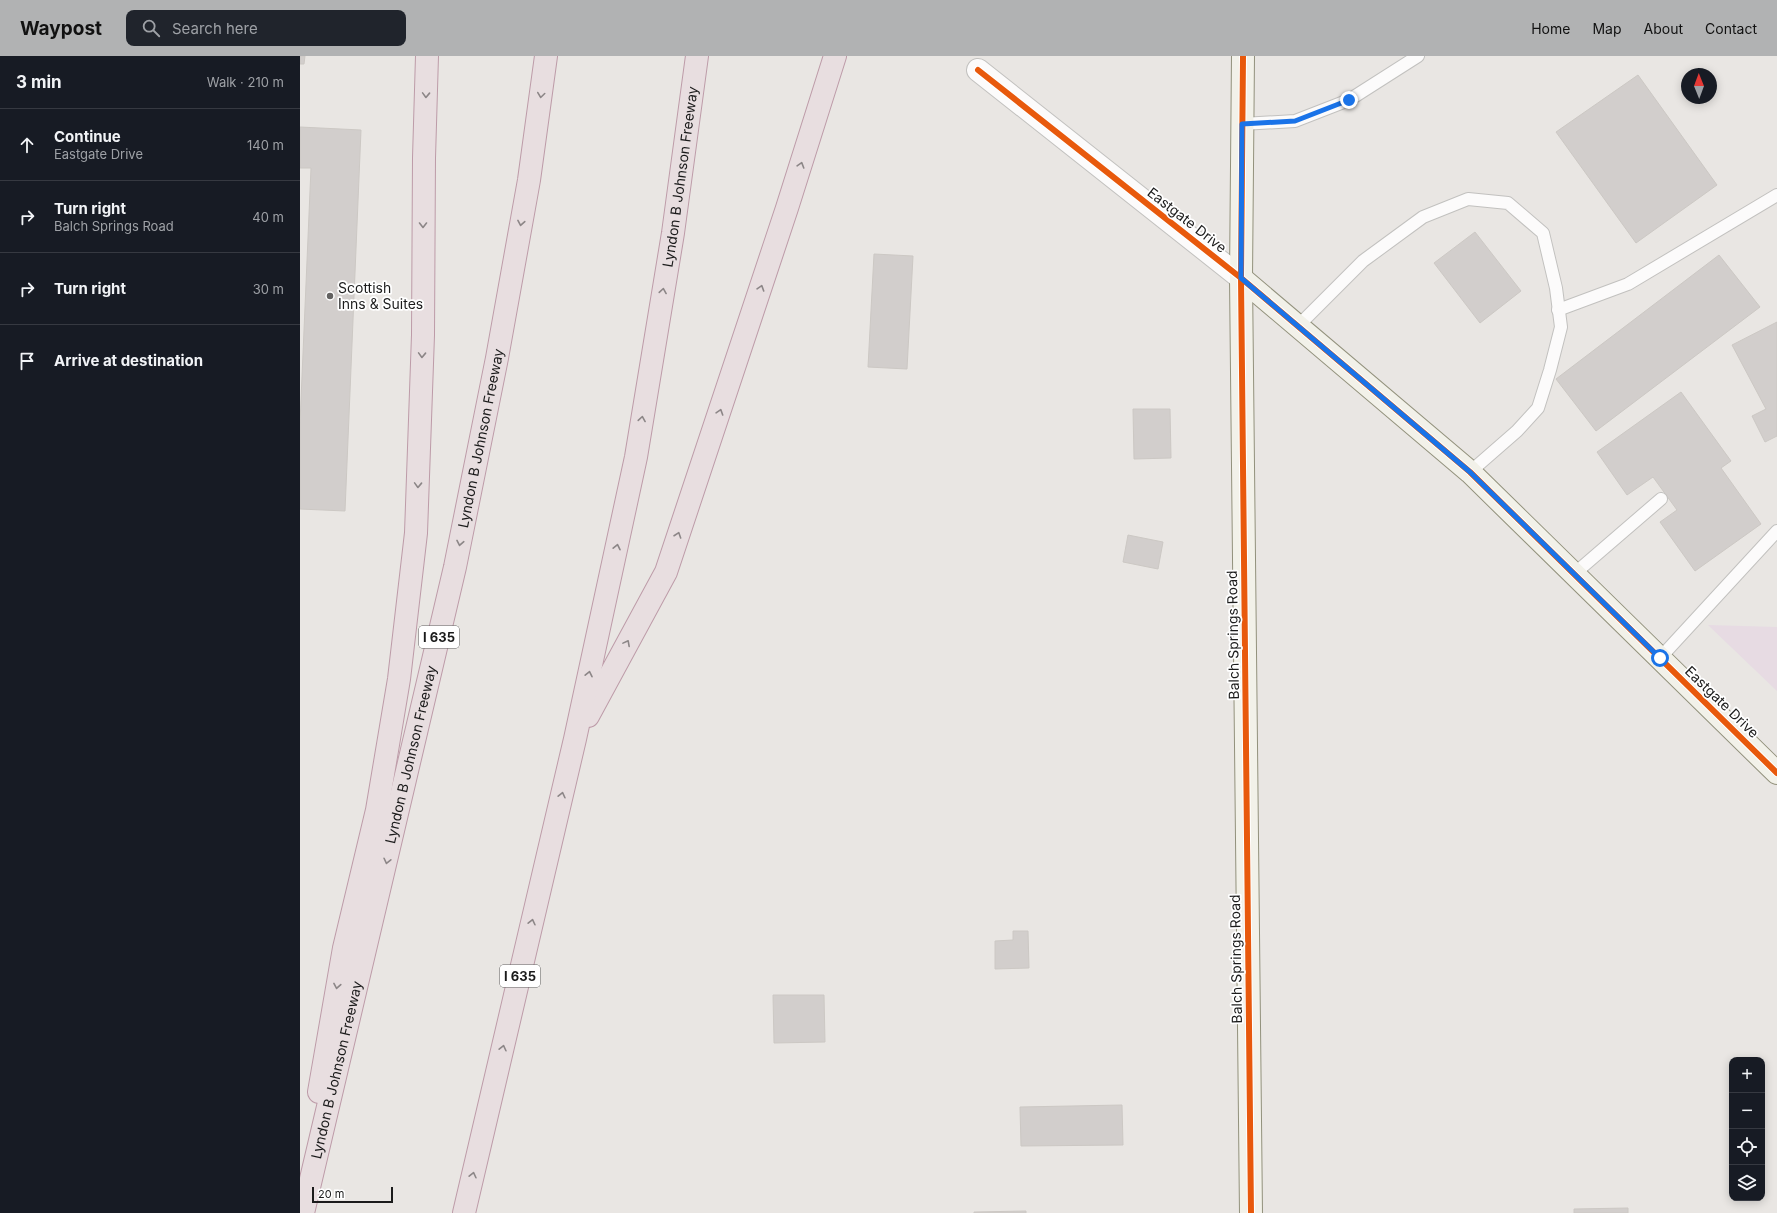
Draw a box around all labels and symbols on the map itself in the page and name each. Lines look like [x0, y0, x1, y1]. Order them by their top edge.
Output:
north arrow [1681, 68, 1717, 104]
street label: Lyndon B Johnson Freeway [658, 85, 701, 268]
route end [1340, 91, 1358, 109]
one-way arrow [422, 92, 430, 98]
one-way arrow [537, 92, 546, 98]
one-way arrow [796, 161, 805, 168]
street label: Eastgate Drive [1144, 183, 1230, 256]
one-way arrow [518, 220, 526, 226]
one-way arrow [419, 222, 427, 228]
place label: Scottish Inns & Suites [338, 279, 423, 312]
one-way arrow [756, 285, 764, 292]
one-way arrow [658, 288, 667, 294]
marker: Scottish Inns & Suites [325, 291, 335, 301]
street label: Lyndon B Johnson Freeway [454, 347, 507, 529]
one-way arrow [418, 352, 426, 358]
one-way arrow [715, 408, 723, 415]
one-way arrow [637, 416, 646, 422]
one-way arrow [413, 482, 422, 488]
one-way arrow [673, 531, 682, 538]
one-way arrow [456, 540, 465, 546]
one-way arrow [612, 544, 620, 550]
street label: Balch Springs Road [1223, 570, 1242, 700]
road number: I 635 [419, 626, 459, 648]
one-way arrow [622, 640, 630, 647]
route start [1651, 649, 1669, 667]
street label: Eastgate Drive [1682, 662, 1763, 741]
street label: Lyndon B Johnson Freeway [381, 664, 440, 845]
one-way arrow [585, 671, 593, 677]
one-way arrow [558, 792, 566, 799]
one-way arrow [383, 857, 392, 864]
street label: Balch Springs Road [1226, 894, 1245, 1024]
one-way arrow [528, 919, 536, 925]
road number: I 635 [500, 965, 540, 987]
street label: Lyndon B Johnson Freeway [307, 979, 365, 1161]
one-way arrow [333, 983, 342, 990]
one-way arrow [498, 1045, 506, 1052]
one-way arrow [468, 1172, 477, 1179]
scale bar [312, 1185, 393, 1204]

